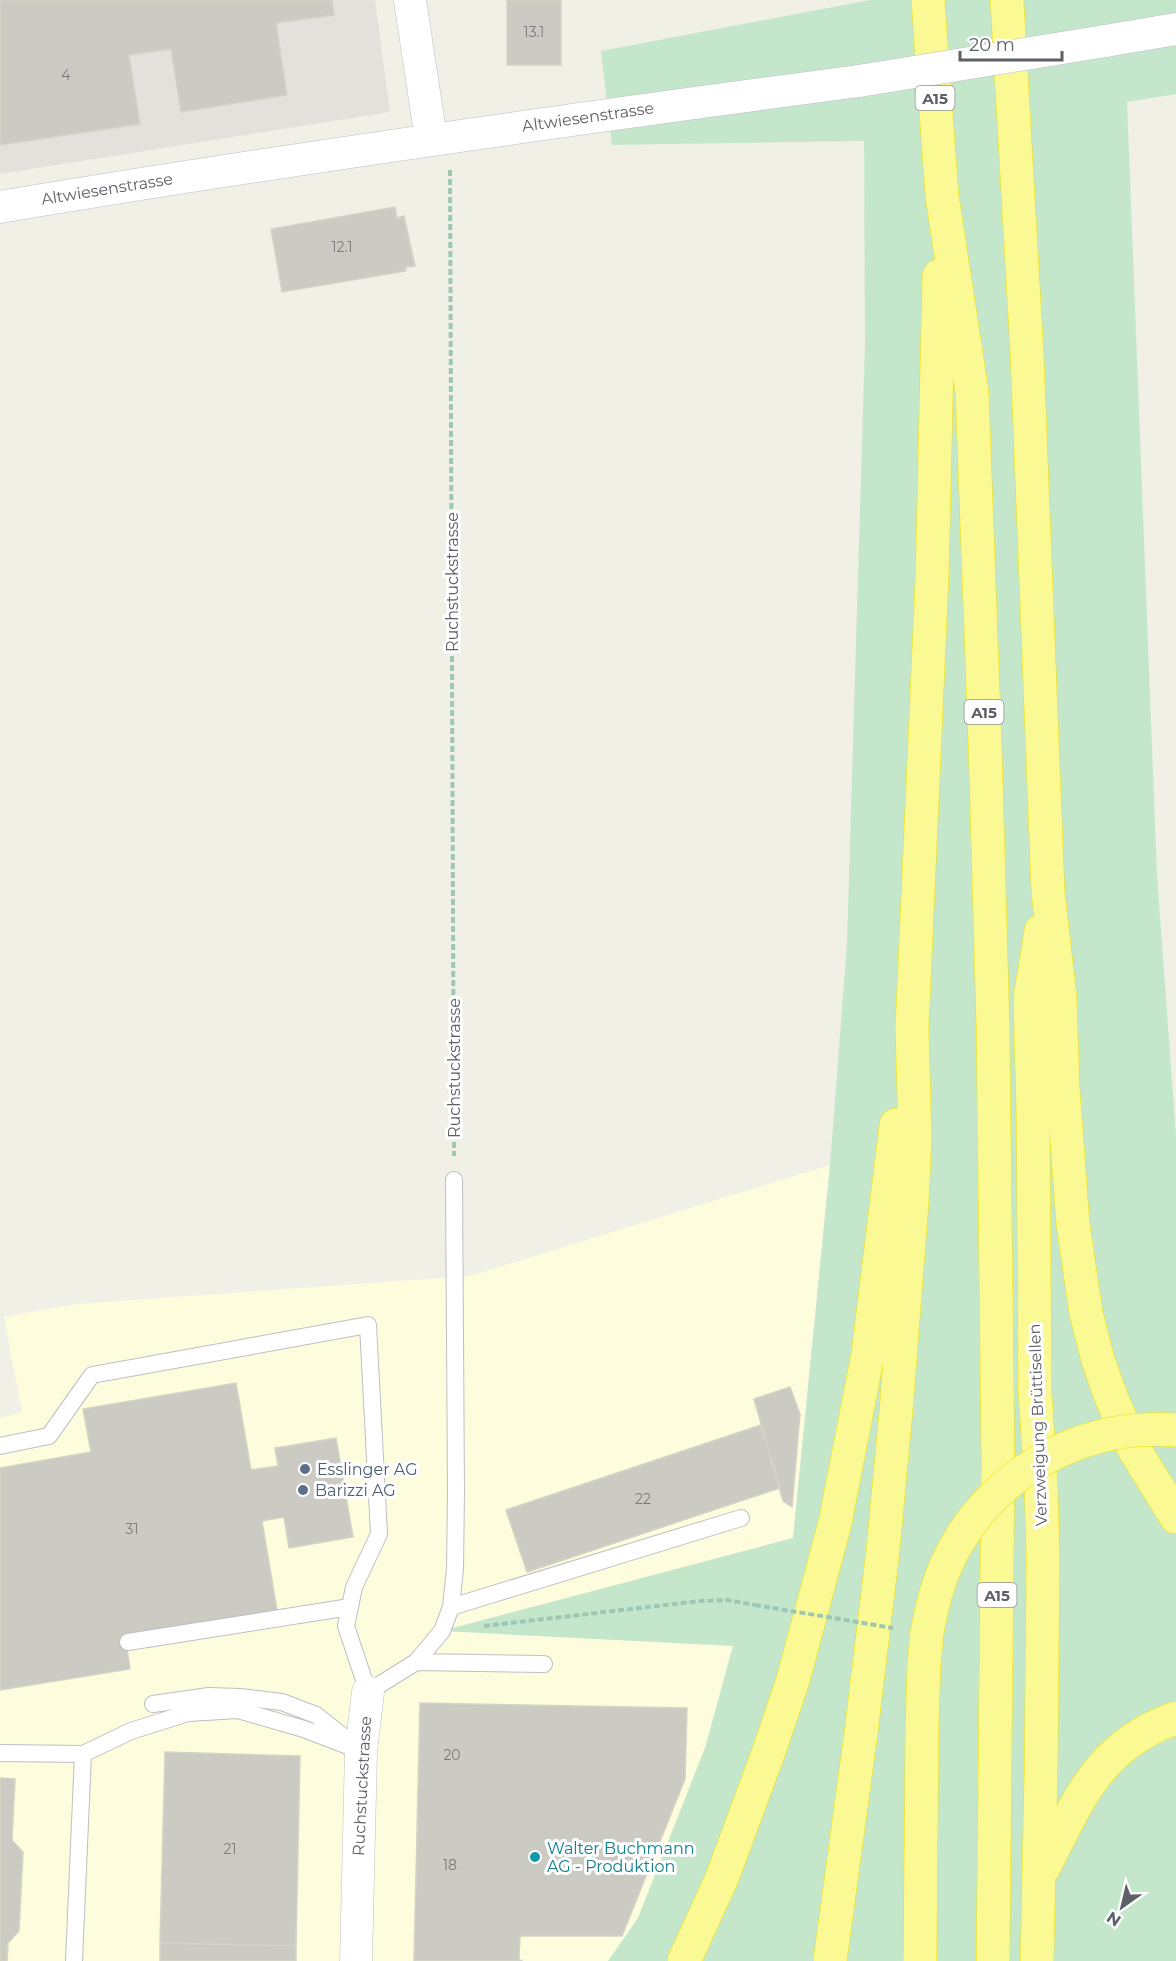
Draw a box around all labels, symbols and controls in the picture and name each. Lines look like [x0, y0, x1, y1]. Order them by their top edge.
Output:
house number: 13.1 [524, 23, 544, 41]
scale bar [960, 24, 1062, 62]
text: 20 m [969, 34, 1015, 56]
house number: 4 [61, 66, 71, 84]
road number: A15 [916, 86, 954, 110]
street label: Altwiesenstrasse [521, 98, 655, 136]
street label: Altwiesenstrasse [40, 169, 174, 209]
house number: 12.1 [332, 238, 353, 256]
street label: Ruchstuckstrasse [443, 512, 462, 652]
road number: A15 [964, 700, 1004, 724]
street label: Ruchstuckstrasse [445, 998, 464, 1138]
street label: Verzweigung Brüttisellen [1025, 1323, 1051, 1527]
place label: Esslinger AG [317, 1460, 418, 1479]
marker: Esslinger AG [298, 1462, 312, 1476]
place label: Barizzi AG [315, 1481, 396, 1500]
marker: Barizzi AG [296, 1483, 310, 1497]
house number: 22 [635, 1490, 651, 1508]
house number: 31 [126, 1520, 138, 1538]
road number: A15 [978, 1583, 1016, 1607]
street label: Ruchstuckstrasse [349, 1716, 375, 1856]
house number: 20 [443, 1746, 461, 1764]
place label: Walter Buchmann AG - Produktion [547, 1839, 695, 1876]
house number: 21 [223, 1840, 237, 1858]
marker: Walter Buchmann AG - Produktion [528, 1850, 542, 1864]
house number: 18 [443, 1856, 457, 1874]
north arrow [1092, 1877, 1152, 1937]
text: N [1103, 1908, 1125, 1931]

